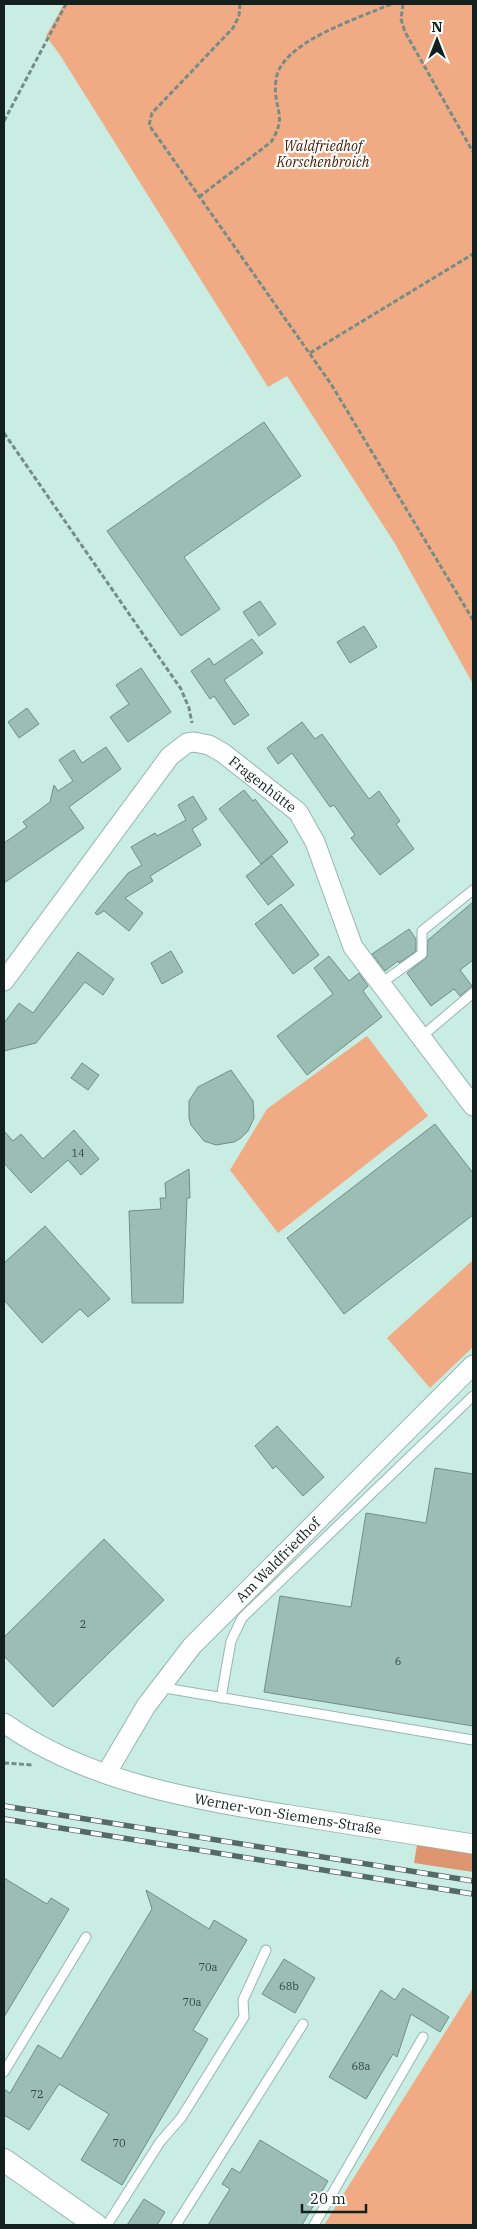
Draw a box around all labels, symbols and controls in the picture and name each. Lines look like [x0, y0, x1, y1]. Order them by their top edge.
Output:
north arrow [412, 15, 462, 65]
text: N [431, 18, 443, 36]
park label: Waldfriedhof Korschenbroich [276, 137, 370, 171]
street label: Fragenhütte [225, 752, 300, 816]
house number: 14 [71, 1146, 85, 1160]
street label: Am Waldfriedhof [232, 1513, 325, 1606]
house number: 2 [80, 1617, 86, 1631]
house number: 6 [395, 1654, 401, 1668]
street label: Werner-von-Siemens-Straße [193, 1789, 383, 1838]
house number: 70a [198, 1960, 218, 1974]
house number: 68b [279, 1979, 299, 1993]
house number: 70a [182, 1995, 202, 2009]
house number: 68a [351, 2059, 371, 2073]
house number: 72 [30, 2087, 44, 2101]
house number: 70 [112, 2136, 126, 2150]
scale bar [302, 2182, 366, 2214]
text: 20 m [310, 2189, 346, 2208]

